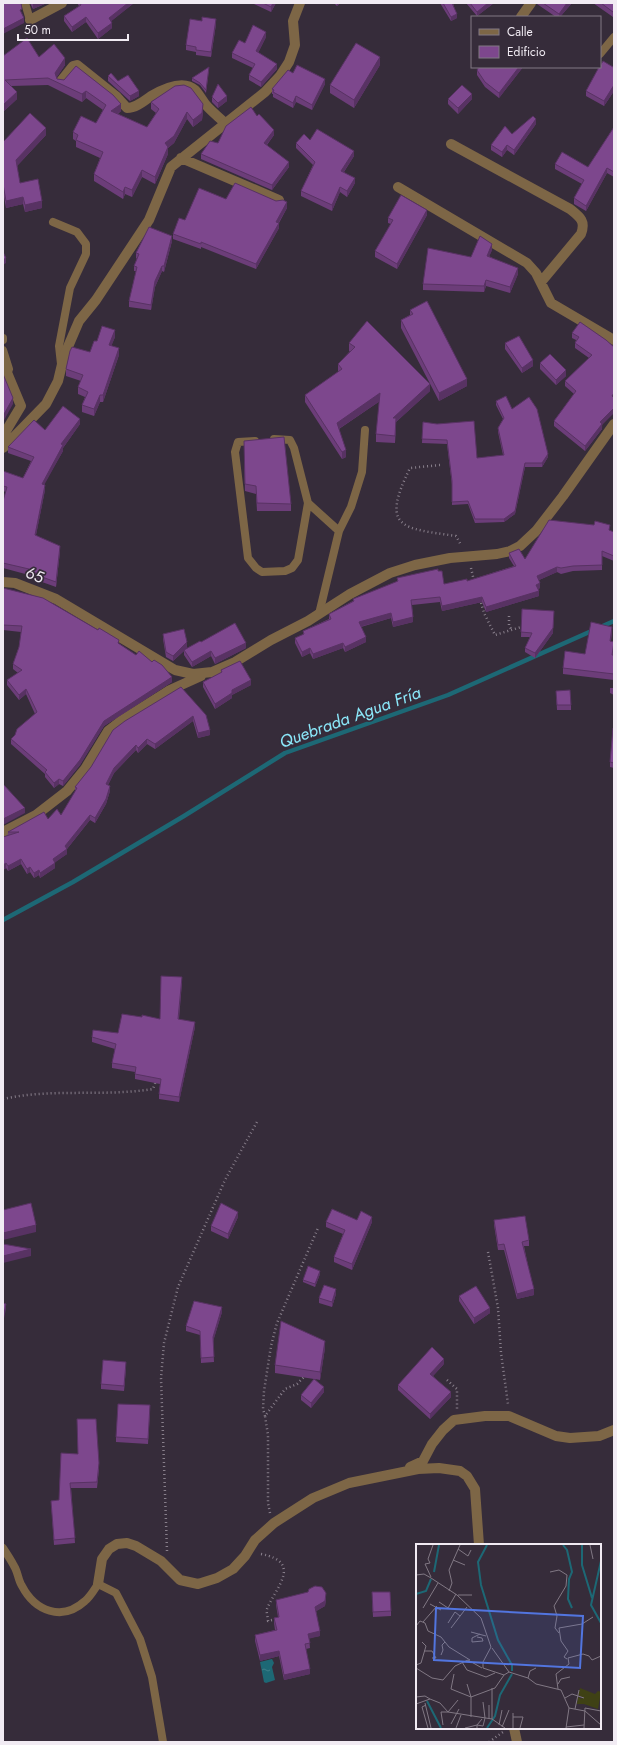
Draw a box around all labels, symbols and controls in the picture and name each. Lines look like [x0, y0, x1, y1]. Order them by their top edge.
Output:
scale bar [18, 16, 128, 42]
legend [471, 16, 601, 68]
text: 50 m [24, 21, 51, 39]
text: Calle [507, 23, 533, 41]
text: Edificio [507, 43, 546, 61]
street label: 65 [22, 561, 48, 589]
water label: Quebrada Agua Fría [276, 680, 425, 754]
inset map [416, 1544, 601, 1729]

